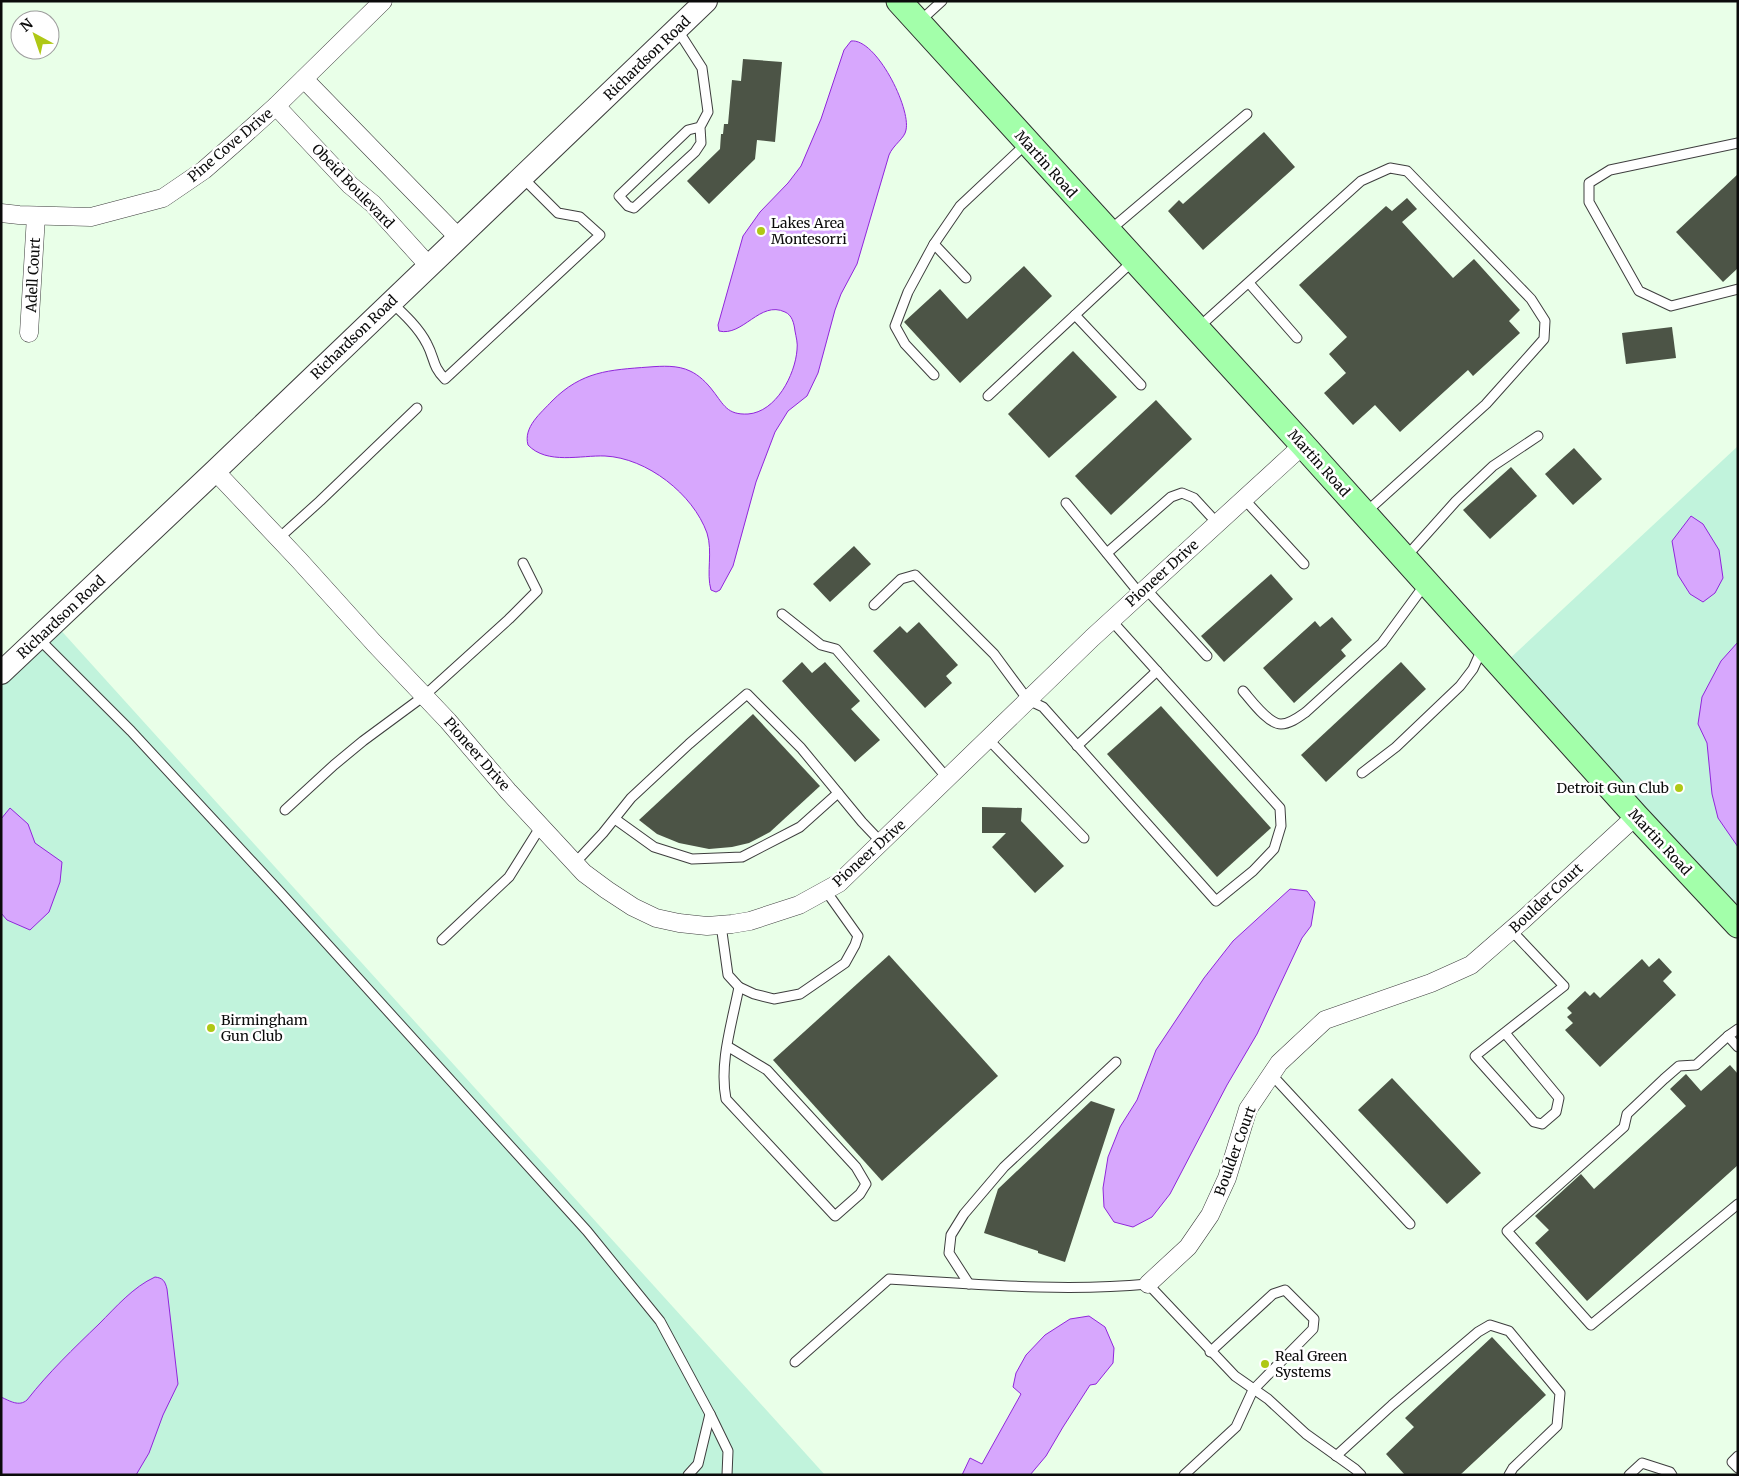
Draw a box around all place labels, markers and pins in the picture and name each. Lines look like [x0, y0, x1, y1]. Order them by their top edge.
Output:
place label: Lakes Area Montesorri [771, 214, 847, 248]
marker: Lakes Area Montesorri [755, 225, 767, 237]
place label: Detroit Gun Club [1556, 779, 1669, 797]
marker: Detroit Gun Club [1673, 782, 1685, 794]
place label: Birmingham Gun Club [221, 1011, 308, 1045]
marker: Birmingham Gun Club [205, 1022, 217, 1034]
place label: Real Green Systems [1275, 1347, 1347, 1381]
marker: Real Green Systems [1259, 1358, 1271, 1370]

